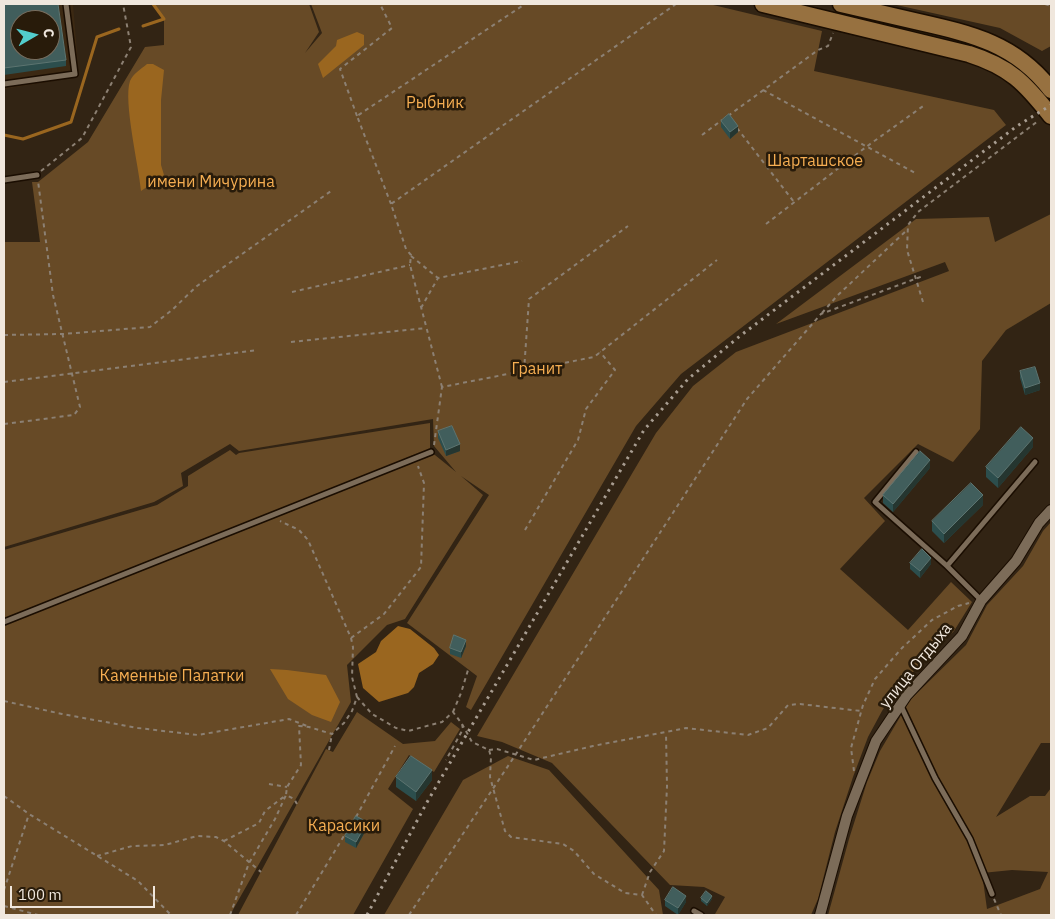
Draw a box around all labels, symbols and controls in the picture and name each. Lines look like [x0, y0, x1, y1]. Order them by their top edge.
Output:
north arrow [10, 10, 60, 60]
text: С [39, 27, 58, 39]
park label: Рыбник [406, 93, 464, 113]
park label: Шарташское [767, 151, 863, 171]
park label: имени Мичурина [147, 172, 275, 192]
park label: Гранит [511, 359, 563, 379]
street label: улица Отдыха [876, 619, 956, 713]
park label: Каменные Палатки [100, 666, 244, 686]
park label: Карасики [308, 816, 380, 836]
scale bar [12, 876, 158, 908]
text: 100 m [18, 885, 62, 904]

